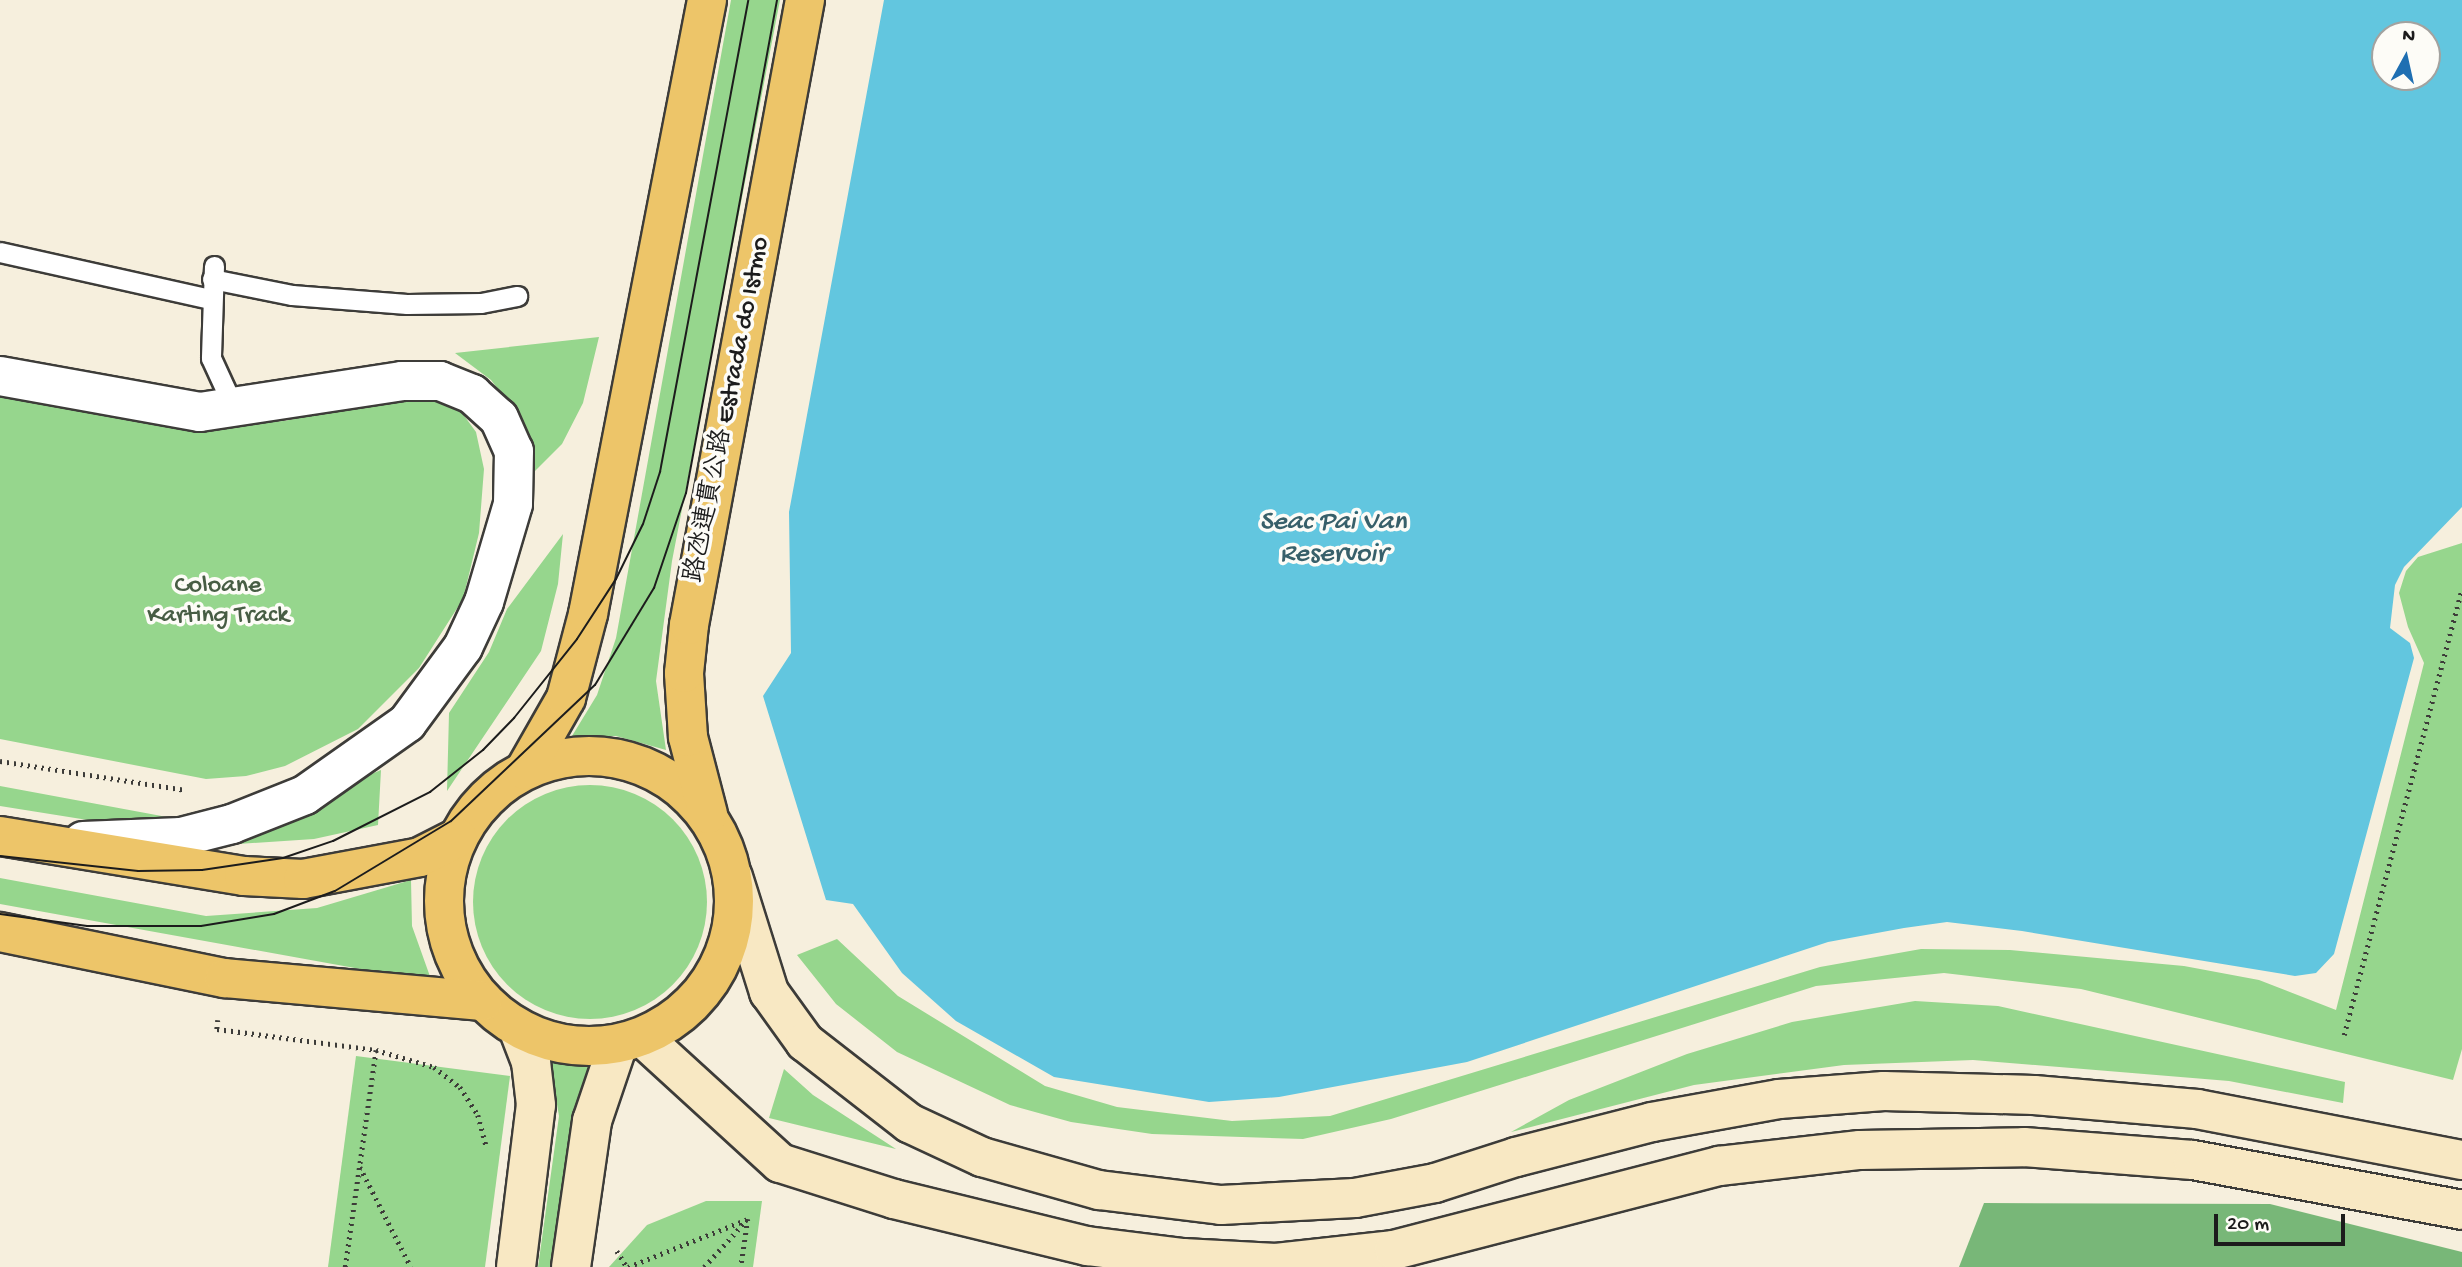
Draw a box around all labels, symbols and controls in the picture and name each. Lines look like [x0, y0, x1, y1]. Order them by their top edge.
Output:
north arrow [2371, 21, 2441, 91]
text: N [2401, 24, 2416, 49]
street label: 路氹連貫公路 Estrada do Istmo [680, 235, 778, 585]
water label: Seac Pai Van Reservoir [1259, 506, 1407, 572]
park label: Coloane Karting Track [147, 571, 289, 632]
scale bar [2217, 1200, 2348, 1244]
text: 20 m [2227, 1213, 2269, 1238]

